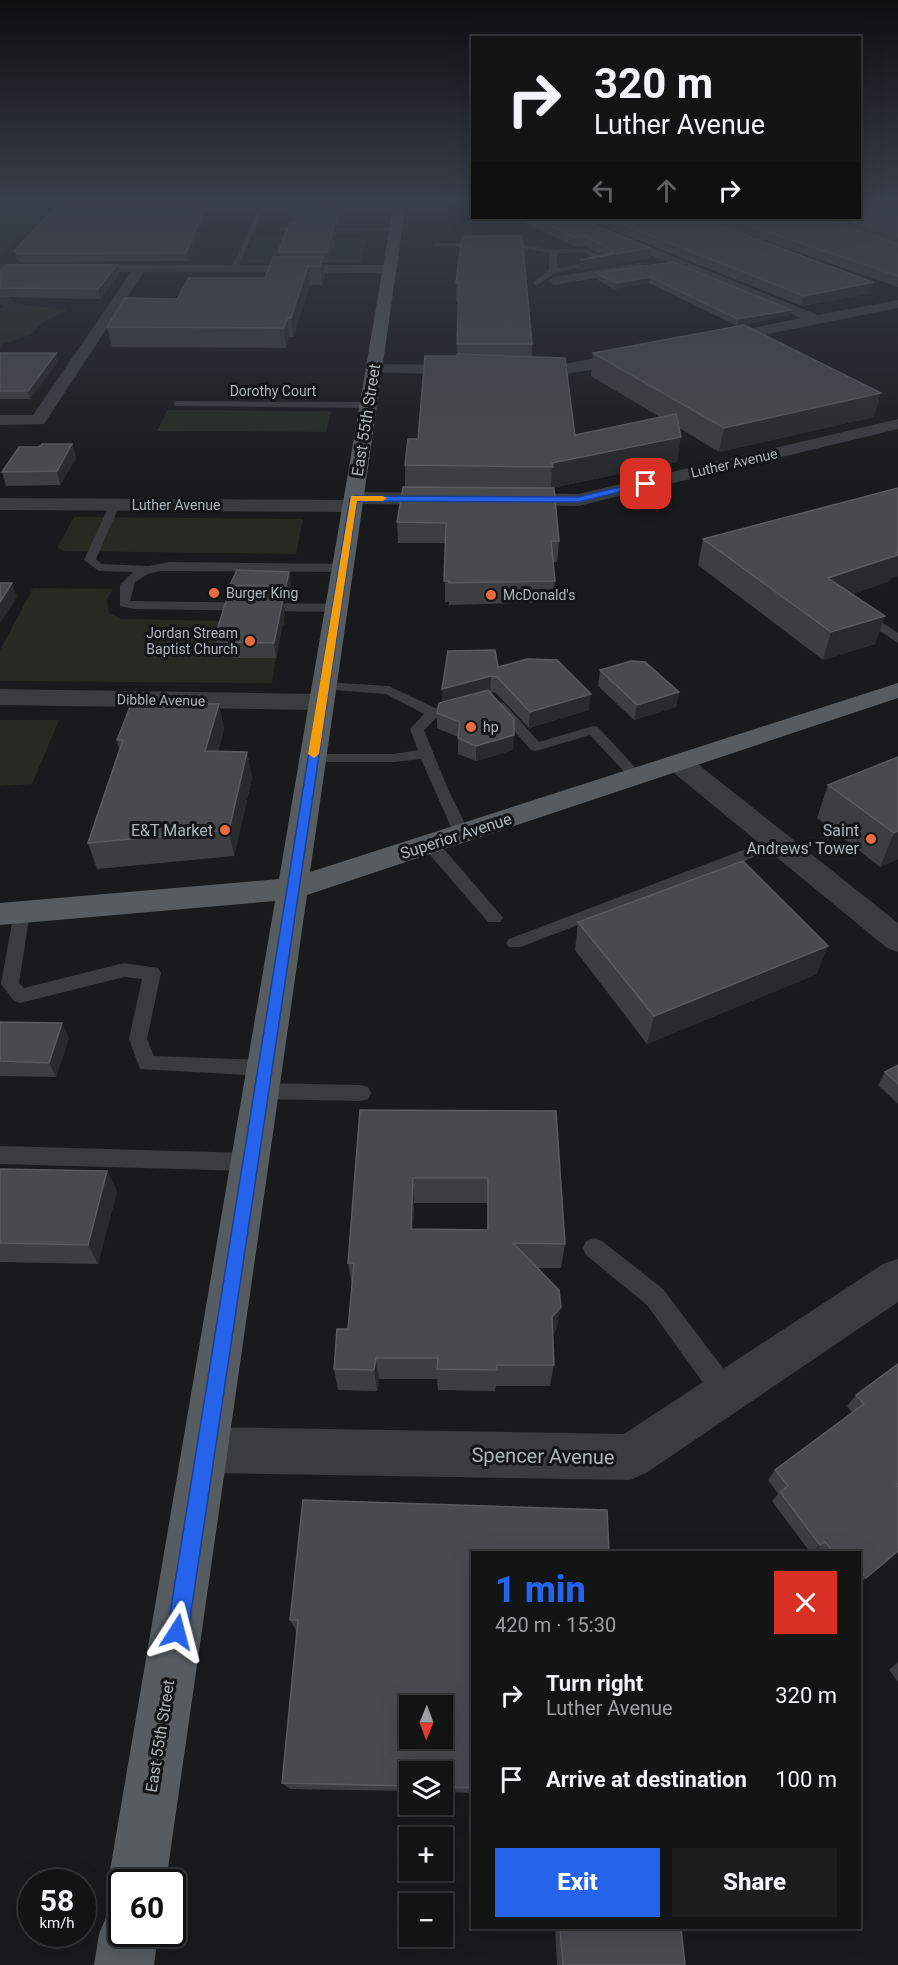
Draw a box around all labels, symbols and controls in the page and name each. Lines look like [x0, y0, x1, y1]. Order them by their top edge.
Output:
text: 320 m [594, 59, 713, 108]
icon: right [495, 60, 573, 138]
text: Luther Avenue [594, 109, 765, 141]
icon: left [587, 174, 620, 207]
icon: ahead [650, 174, 683, 207]
icon: right [713, 174, 746, 207]
street label: East 55th Street [348, 362, 384, 478]
street label: Dorothy Court [230, 383, 317, 399]
street label: Luther Avenue [689, 445, 779, 481]
pin [620, 458, 671, 509]
icon: arrive [629, 467, 662, 500]
street label: Luther Avenue [132, 497, 220, 513]
place label: Burger King [226, 585, 298, 601]
marker: Burger King [207, 586, 221, 600]
place label: McDonald's [503, 587, 576, 603]
marker: McDonald's [484, 588, 498, 602]
place label: Jordan Stream Baptist Church [146, 625, 238, 657]
marker: Jordan Stream Baptist Church [243, 634, 257, 648]
street label: Dibble Avenue [117, 691, 205, 709]
place label: hp [483, 719, 499, 735]
marker: hp [464, 720, 478, 734]
street label: Superior Avenue [398, 809, 514, 863]
place label: E&T Market [131, 821, 213, 840]
place label: Saint Andrews' Tower [746, 821, 860, 858]
marker: E&T Market [218, 823, 232, 837]
marker: Saint Andrews' Tower [864, 832, 878, 846]
street label: Spencer Avenue [471, 1443, 615, 1469]
text: 1 min [495, 1569, 586, 1611]
button: close [774, 1571, 837, 1634]
position arrow [145, 1600, 209, 1664]
text: 420 m · 15:30 [495, 1613, 616, 1637]
text: Turn right [546, 1671, 643, 1696]
street label: East 55th Street [142, 1678, 178, 1794]
icon: right [495, 1679, 528, 1712]
text: 320 m [775, 1683, 837, 1708]
north arrow [399, 1695, 453, 1749]
map controls [399, 1695, 453, 1947]
text: Luther Avenue [546, 1696, 673, 1720]
button: layers [399, 1761, 453, 1815]
icon: arrive [495, 1763, 528, 1796]
text: Arrive at destination [546, 1767, 747, 1792]
text: 100 m [775, 1767, 837, 1792]
button: + [399, 1827, 453, 1881]
button: Exit [495, 1848, 660, 1917]
button: Share [672, 1848, 837, 1917]
speed limit sign: 60 [108, 1869, 186, 1947]
text: 58 [40, 1883, 74, 1918]
button: − [399, 1893, 453, 1947]
text: km/h [39, 1914, 75, 1932]

